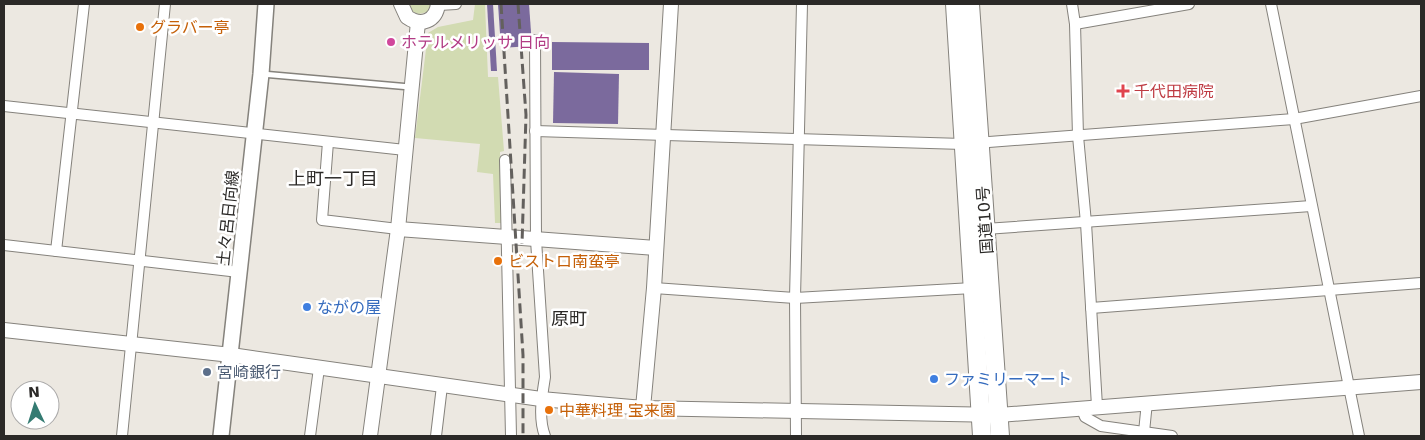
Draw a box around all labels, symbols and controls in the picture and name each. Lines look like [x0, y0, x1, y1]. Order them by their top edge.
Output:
place label: グラバー亭 [150, 18, 230, 37]
marker: グラバー亭 [134, 21, 146, 33]
place label: ホテルメリッサ 日向 [401, 33, 550, 52]
marker: ホテルメリッサ 日向 [385, 36, 397, 48]
place label: 千代田病院 [1134, 82, 1214, 101]
marker: 千代田病院 [1116, 84, 1130, 98]
district label: 上町一丁目 [288, 168, 378, 189]
street label: 土々呂日向線 [214, 169, 242, 267]
street label: 国道10号 [973, 185, 997, 255]
place label: ビストロ南蛮亭 [508, 252, 620, 271]
marker: ビストロ南蛮亭 [492, 255, 504, 267]
place label: ながの屋 [317, 298, 381, 317]
marker: ながの屋 [301, 301, 313, 313]
district label: 原町 [551, 308, 587, 329]
place label: 宮崎銀行 [217, 363, 281, 382]
marker: 宮崎銀行 [201, 366, 213, 378]
place label: ファミリーマート [944, 370, 1072, 389]
marker: ファミリーマート [928, 373, 940, 385]
north arrow [10, 380, 60, 430]
text: N [28, 384, 40, 400]
place label: 中華料理 宝来園 [559, 401, 676, 420]
marker: 中華料理 宝来園 [543, 404, 555, 416]

